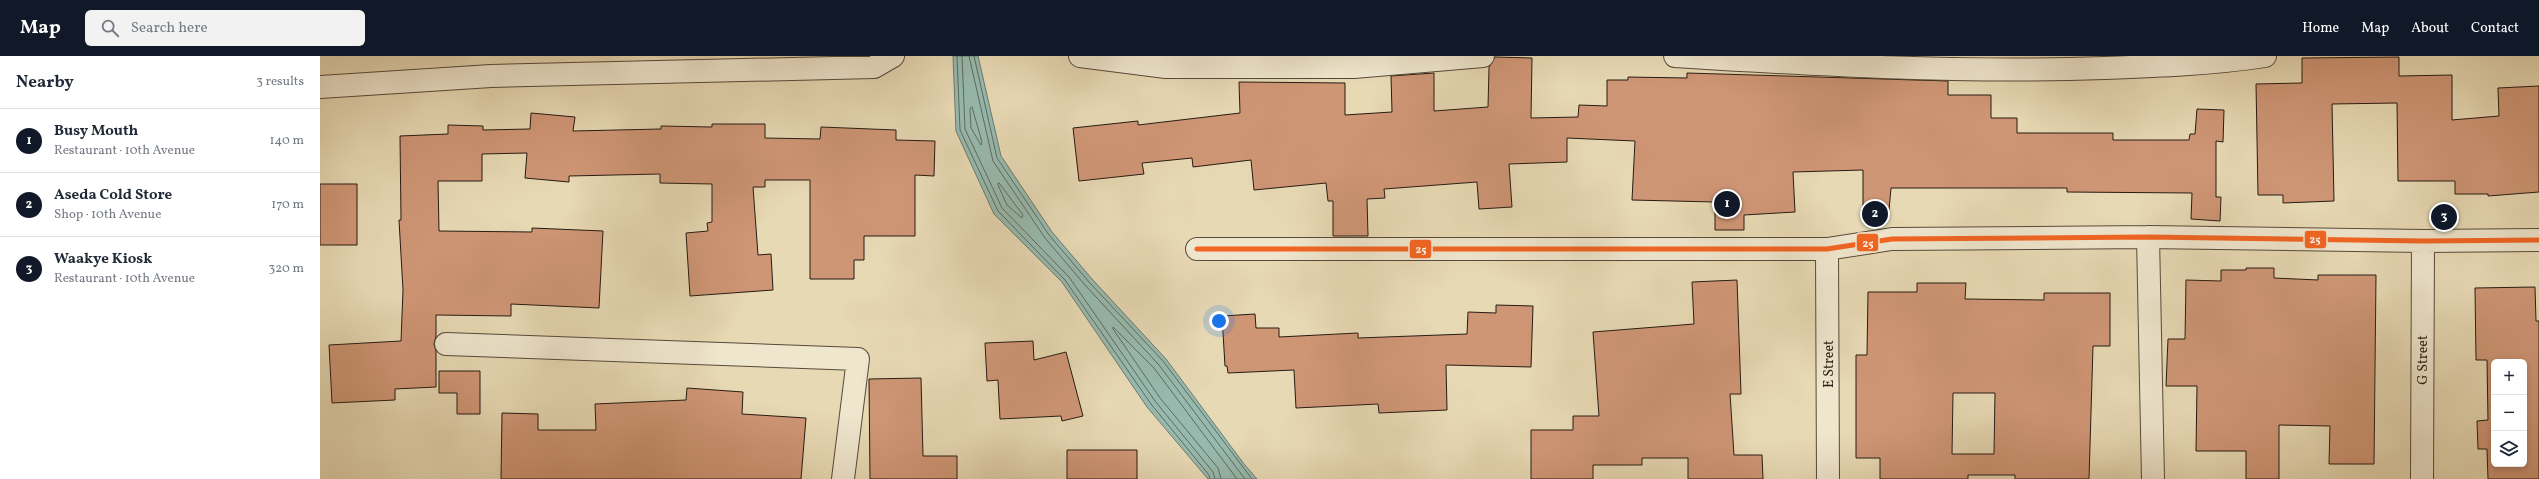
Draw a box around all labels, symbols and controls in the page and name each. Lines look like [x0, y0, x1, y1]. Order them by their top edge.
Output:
search box [85, 10, 365, 46]
text: Map [20, 15, 61, 41]
icon: search [99, 17, 121, 39]
text: Search here [131, 18, 208, 39]
text: Home [2302, 19, 2339, 38]
text: Map [2361, 19, 2389, 38]
text: About [2411, 19, 2449, 38]
text: Contact [2471, 19, 2519, 38]
text: Nearby [16, 71, 74, 94]
text: 3 results [256, 73, 304, 91]
text: Busy Mouth [54, 121, 138, 142]
text: 1 [26, 132, 32, 150]
text: 140 m [270, 132, 304, 150]
text: Restaurant · 10th Avenue [54, 142, 195, 160]
text: Aseda Cold Store [54, 185, 172, 206]
pin: 1 [1714, 189, 1740, 219]
text: 2 [26, 196, 32, 214]
text: 170 m [271, 196, 304, 214]
pin: 2 [1862, 199, 1888, 229]
pin: 3 [2431, 202, 2457, 232]
text: Shop · 10th Avenue [54, 206, 161, 224]
line badge: 25 [2304, 230, 2327, 249]
line badge: 25 [1856, 233, 1879, 252]
text: 25 [2309, 233, 2321, 248]
text: 25 [1862, 237, 1874, 252]
line badge: 25 [1409, 239, 1432, 259]
text: 25 [1415, 243, 1427, 258]
text: Waakye Kiosk [54, 249, 152, 270]
text: 3 [26, 260, 32, 278]
text: 320 m [269, 260, 304, 278]
text: Restaurant · 10th Avenue [54, 270, 195, 288]
your location [1209, 311, 1229, 331]
street label: G Street [2414, 335, 2433, 385]
street label: E Street [1820, 340, 1839, 388]
map controls [2491, 359, 2527, 467]
button: + [2491, 359, 2527, 395]
button: − [2491, 395, 2527, 431]
button: layers [2491, 431, 2527, 467]

